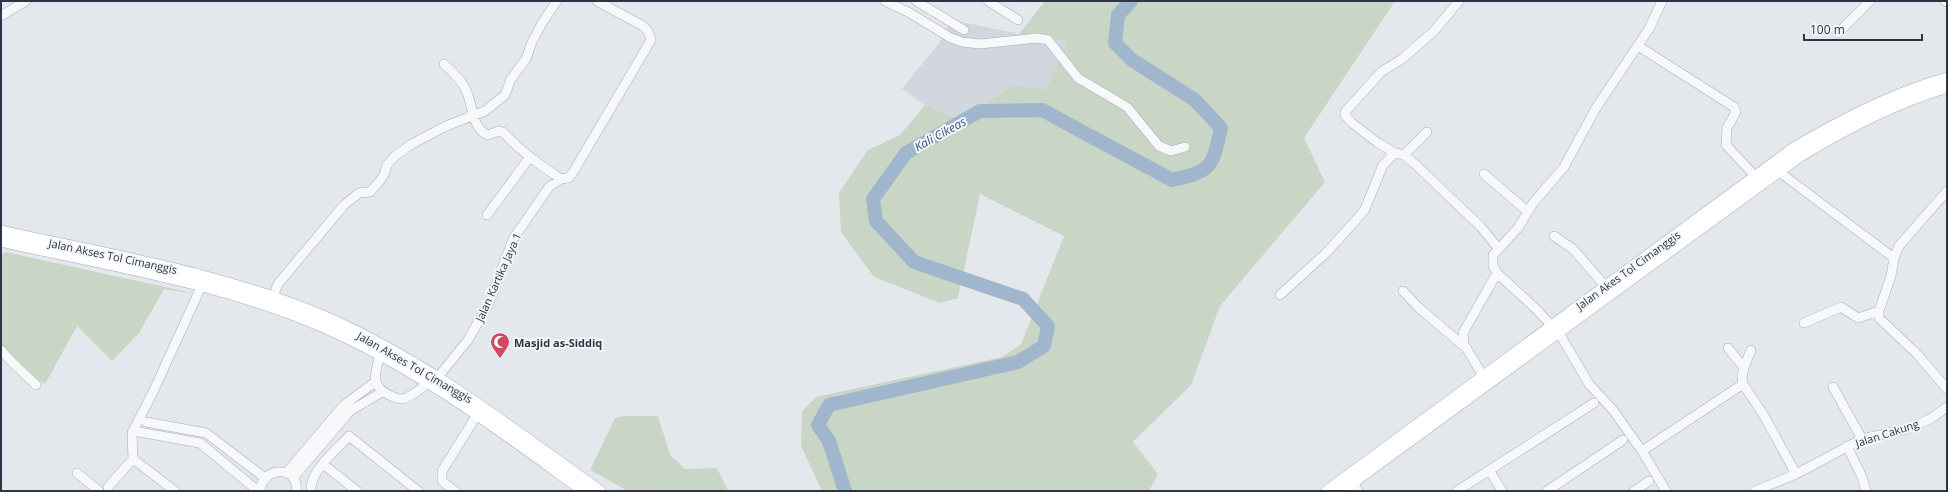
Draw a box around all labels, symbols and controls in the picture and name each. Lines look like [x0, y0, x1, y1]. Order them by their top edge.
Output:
scale bar [1804, 16, 1922, 42]
text: 100 m [1810, 21, 1845, 38]
water label: Kali Cikeas [911, 113, 969, 155]
street label: Jalan Akes Tol Cimanggis [1572, 227, 1683, 314]
street label: Jalan Kartika Jaya 1 [471, 230, 524, 325]
street label: Jalan Akses Tol Cimanggis [46, 235, 179, 277]
street label: Jalan Akses Tol Cimanggis [354, 327, 475, 406]
mosque icon: Masjid as-Siddiq [489, 331, 511, 359]
place label: Masjid as-Siddiq [514, 335, 602, 350]
street label: Jalan Cakung [1852, 416, 1921, 451]

